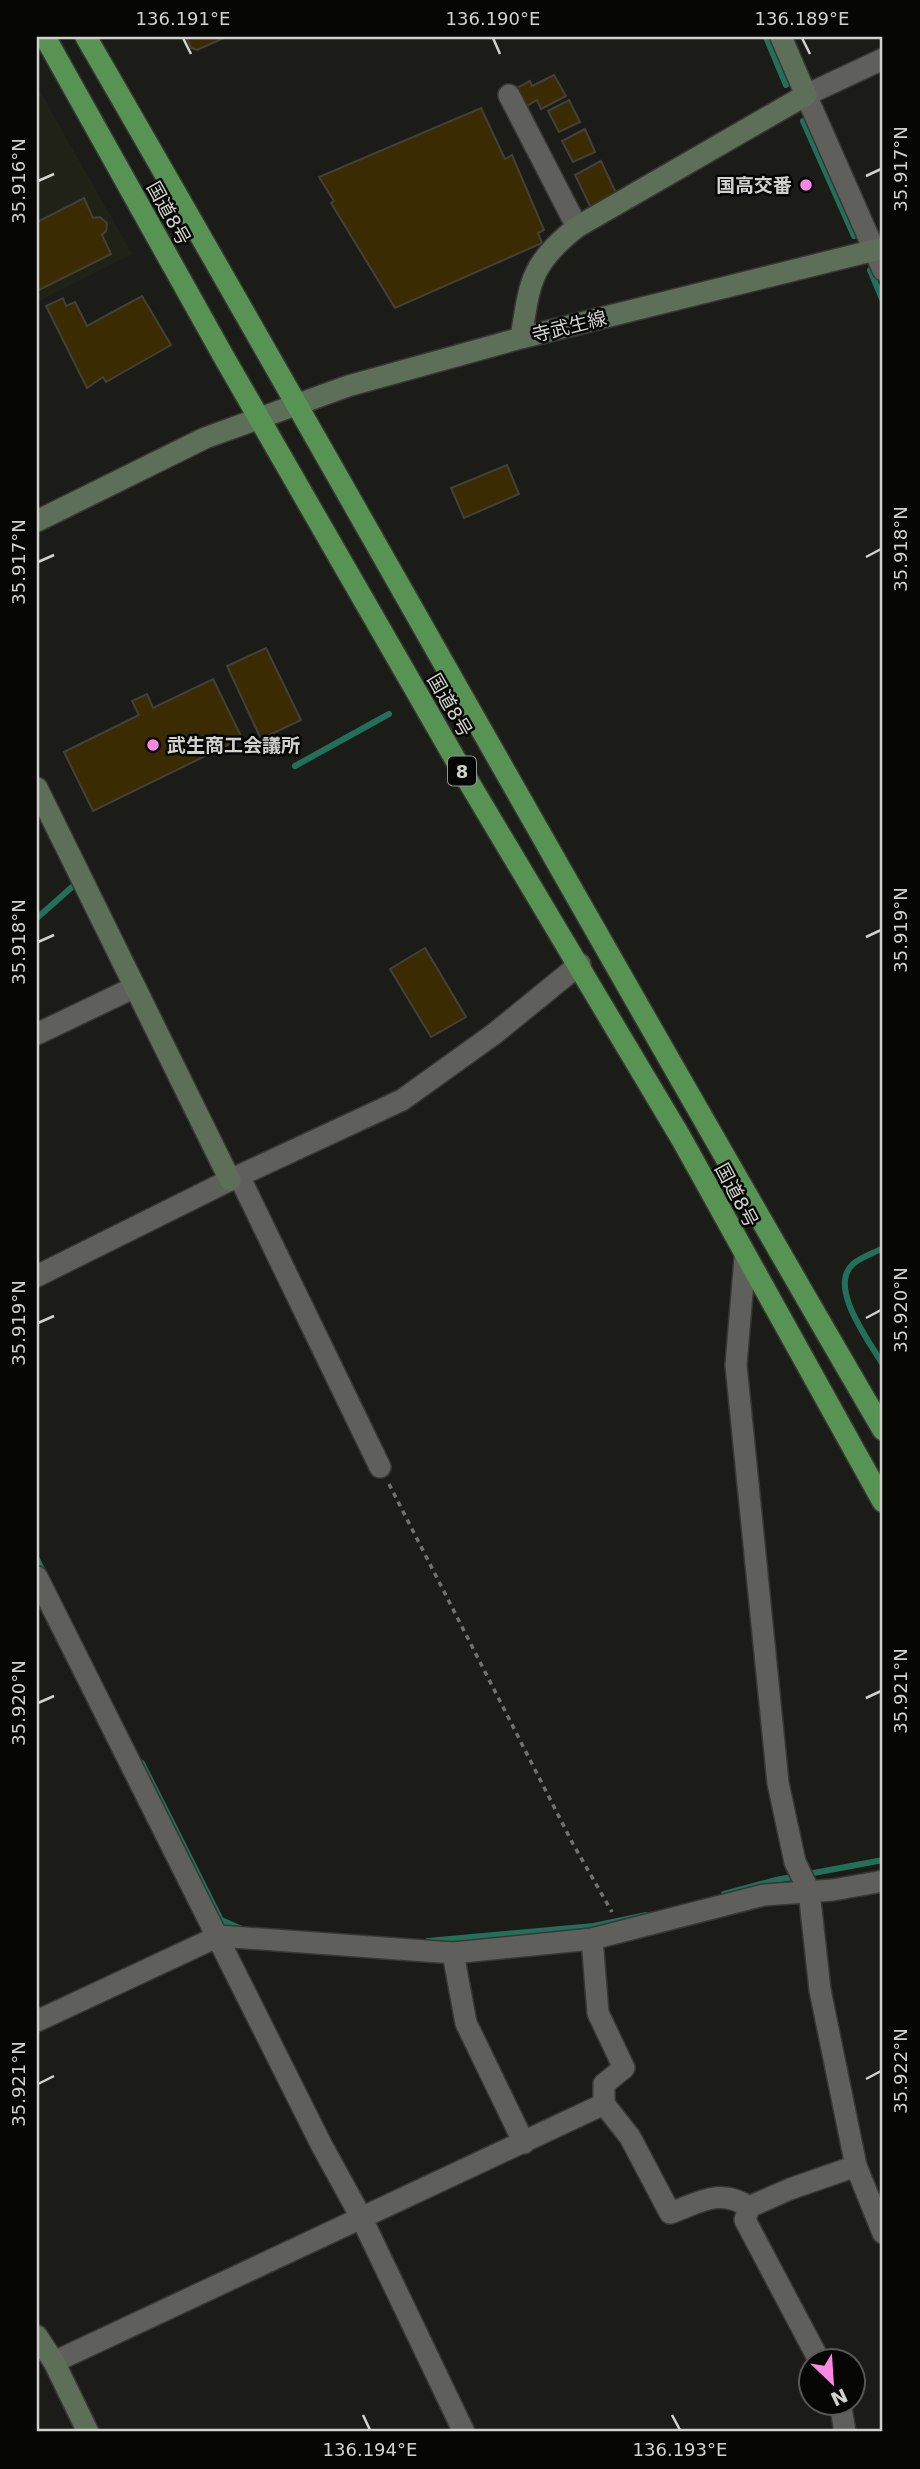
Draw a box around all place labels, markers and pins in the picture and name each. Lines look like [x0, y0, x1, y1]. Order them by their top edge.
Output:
place label: 国高交番 [716, 174, 792, 196]
marker: 国高交番 [798, 177, 814, 193]
place label: 武生商工会議所 [167, 734, 300, 756]
marker: 武生商工会議所 [145, 737, 161, 753]

